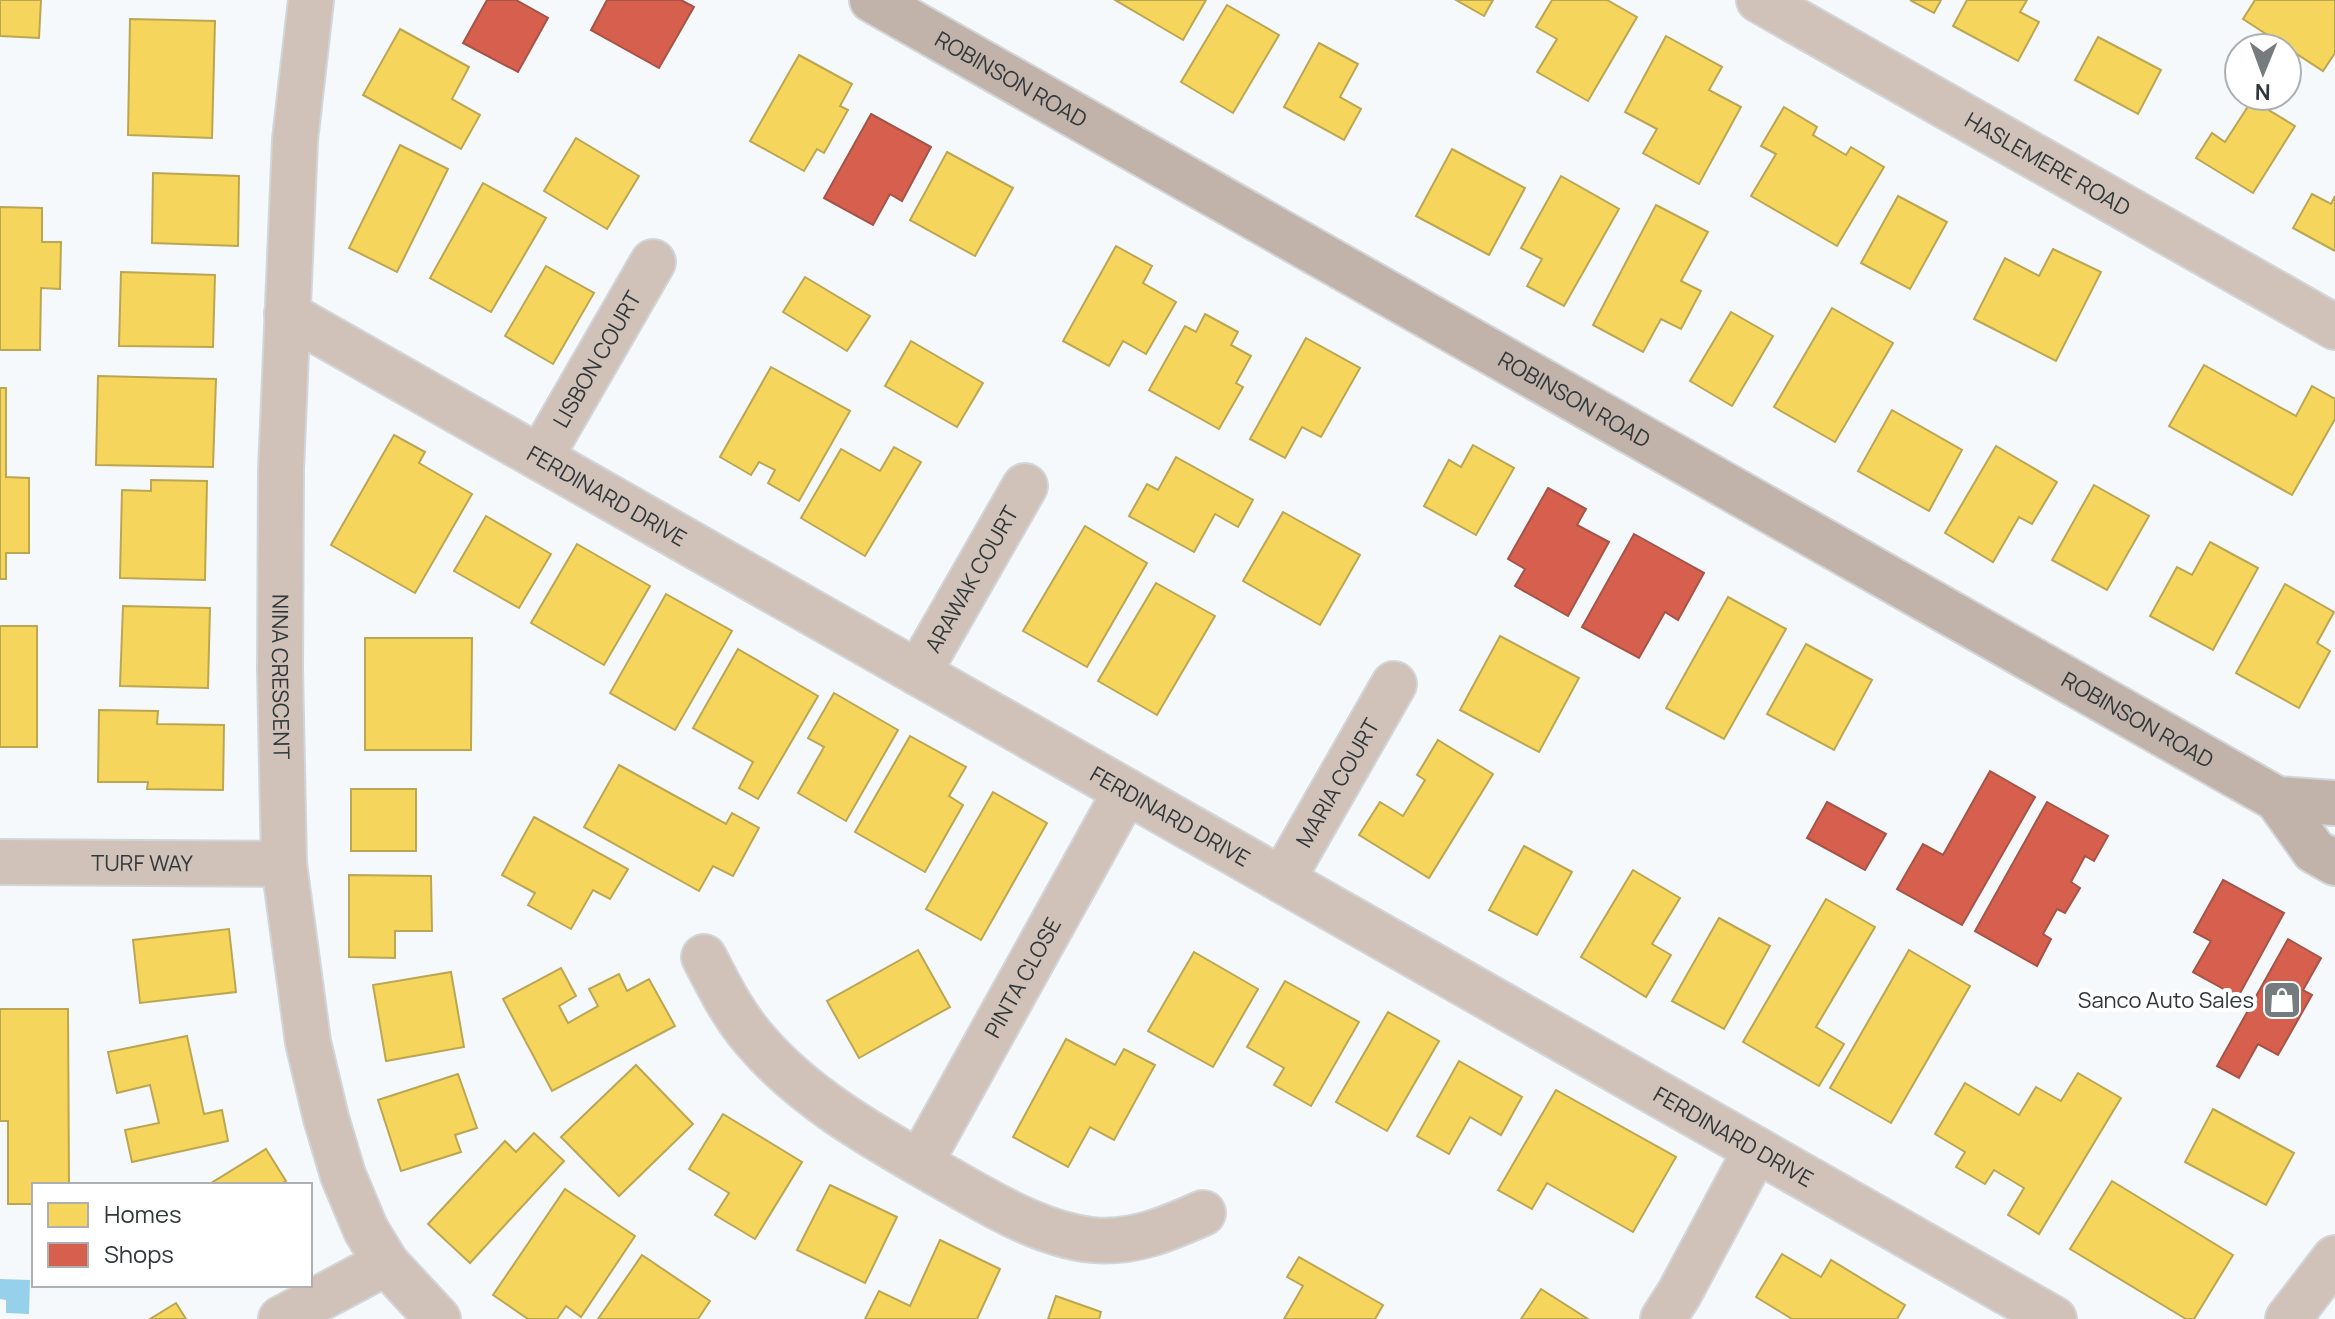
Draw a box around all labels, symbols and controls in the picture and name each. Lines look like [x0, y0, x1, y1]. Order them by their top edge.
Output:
street label: ROBINSON ROAD [930, 24, 1093, 134]
north arrow [2223, 32, 2303, 112]
text: N [2254, 77, 2271, 107]
street label: HASLEMERE ROAD [1959, 105, 2136, 223]
street label: LISBON COURT [546, 285, 648, 433]
street label: ROBINSON ROAD [1493, 344, 1656, 455]
street label: FERDINARD DRIVE [522, 439, 692, 553]
street label: ARAWAK COURT [918, 500, 1025, 658]
street label: NINA CRESCENT [265, 594, 297, 760]
street label: ROBINSON ROAD [2056, 665, 2219, 775]
street label: MARIA COURT [1289, 713, 1386, 853]
street label: FERDINARD DRIVE [1085, 759, 1255, 874]
street label: TURF WAY [91, 848, 194, 878]
street label: PINTA CLOSE [977, 912, 1068, 1043]
shop icon: Sanco Auto Sales [2261, 979, 2303, 1021]
place label: Sanco Auto Sales [2078, 985, 2254, 1015]
street label: FERDINARD DRIVE [1648, 1079, 1819, 1194]
legend [32, 1183, 312, 1287]
text: Homes [104, 1197, 182, 1230]
text: Shops [104, 1237, 174, 1270]

